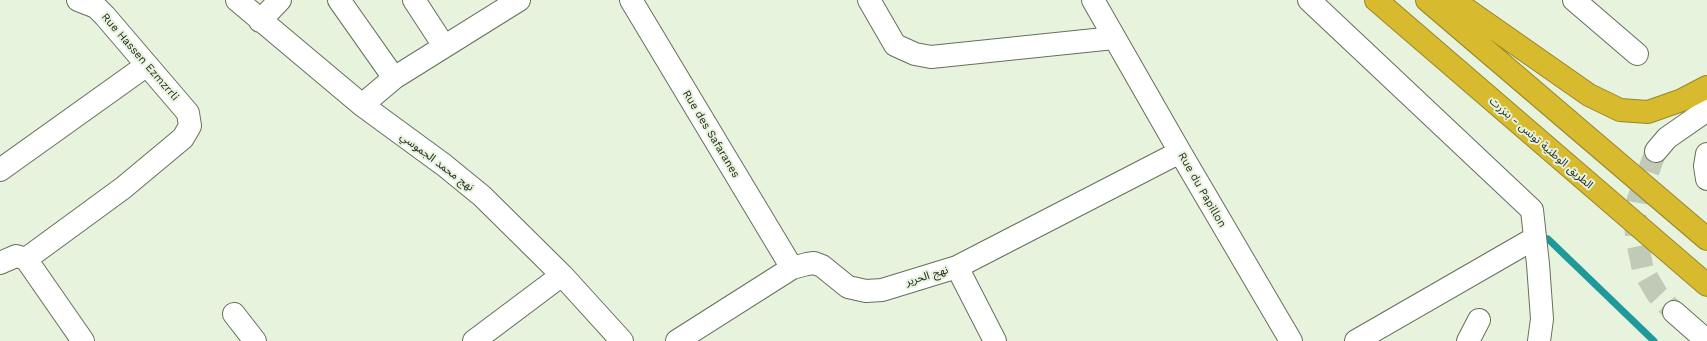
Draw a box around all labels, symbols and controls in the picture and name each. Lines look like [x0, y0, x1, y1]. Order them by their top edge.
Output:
street label: Rue Hassen Ezmzrrli [98, 11, 182, 103]
street label: Rue des Safaranes [680, 88, 742, 180]
street label: الطريق الوطنية تونس - بنزرت [1487, 94, 1595, 192]
street label: نهج محمد الجموسي [398, 130, 476, 194]
street label: Rue du Papillon [1175, 150, 1229, 230]
street label: نهج الحرير [904, 263, 950, 289]

